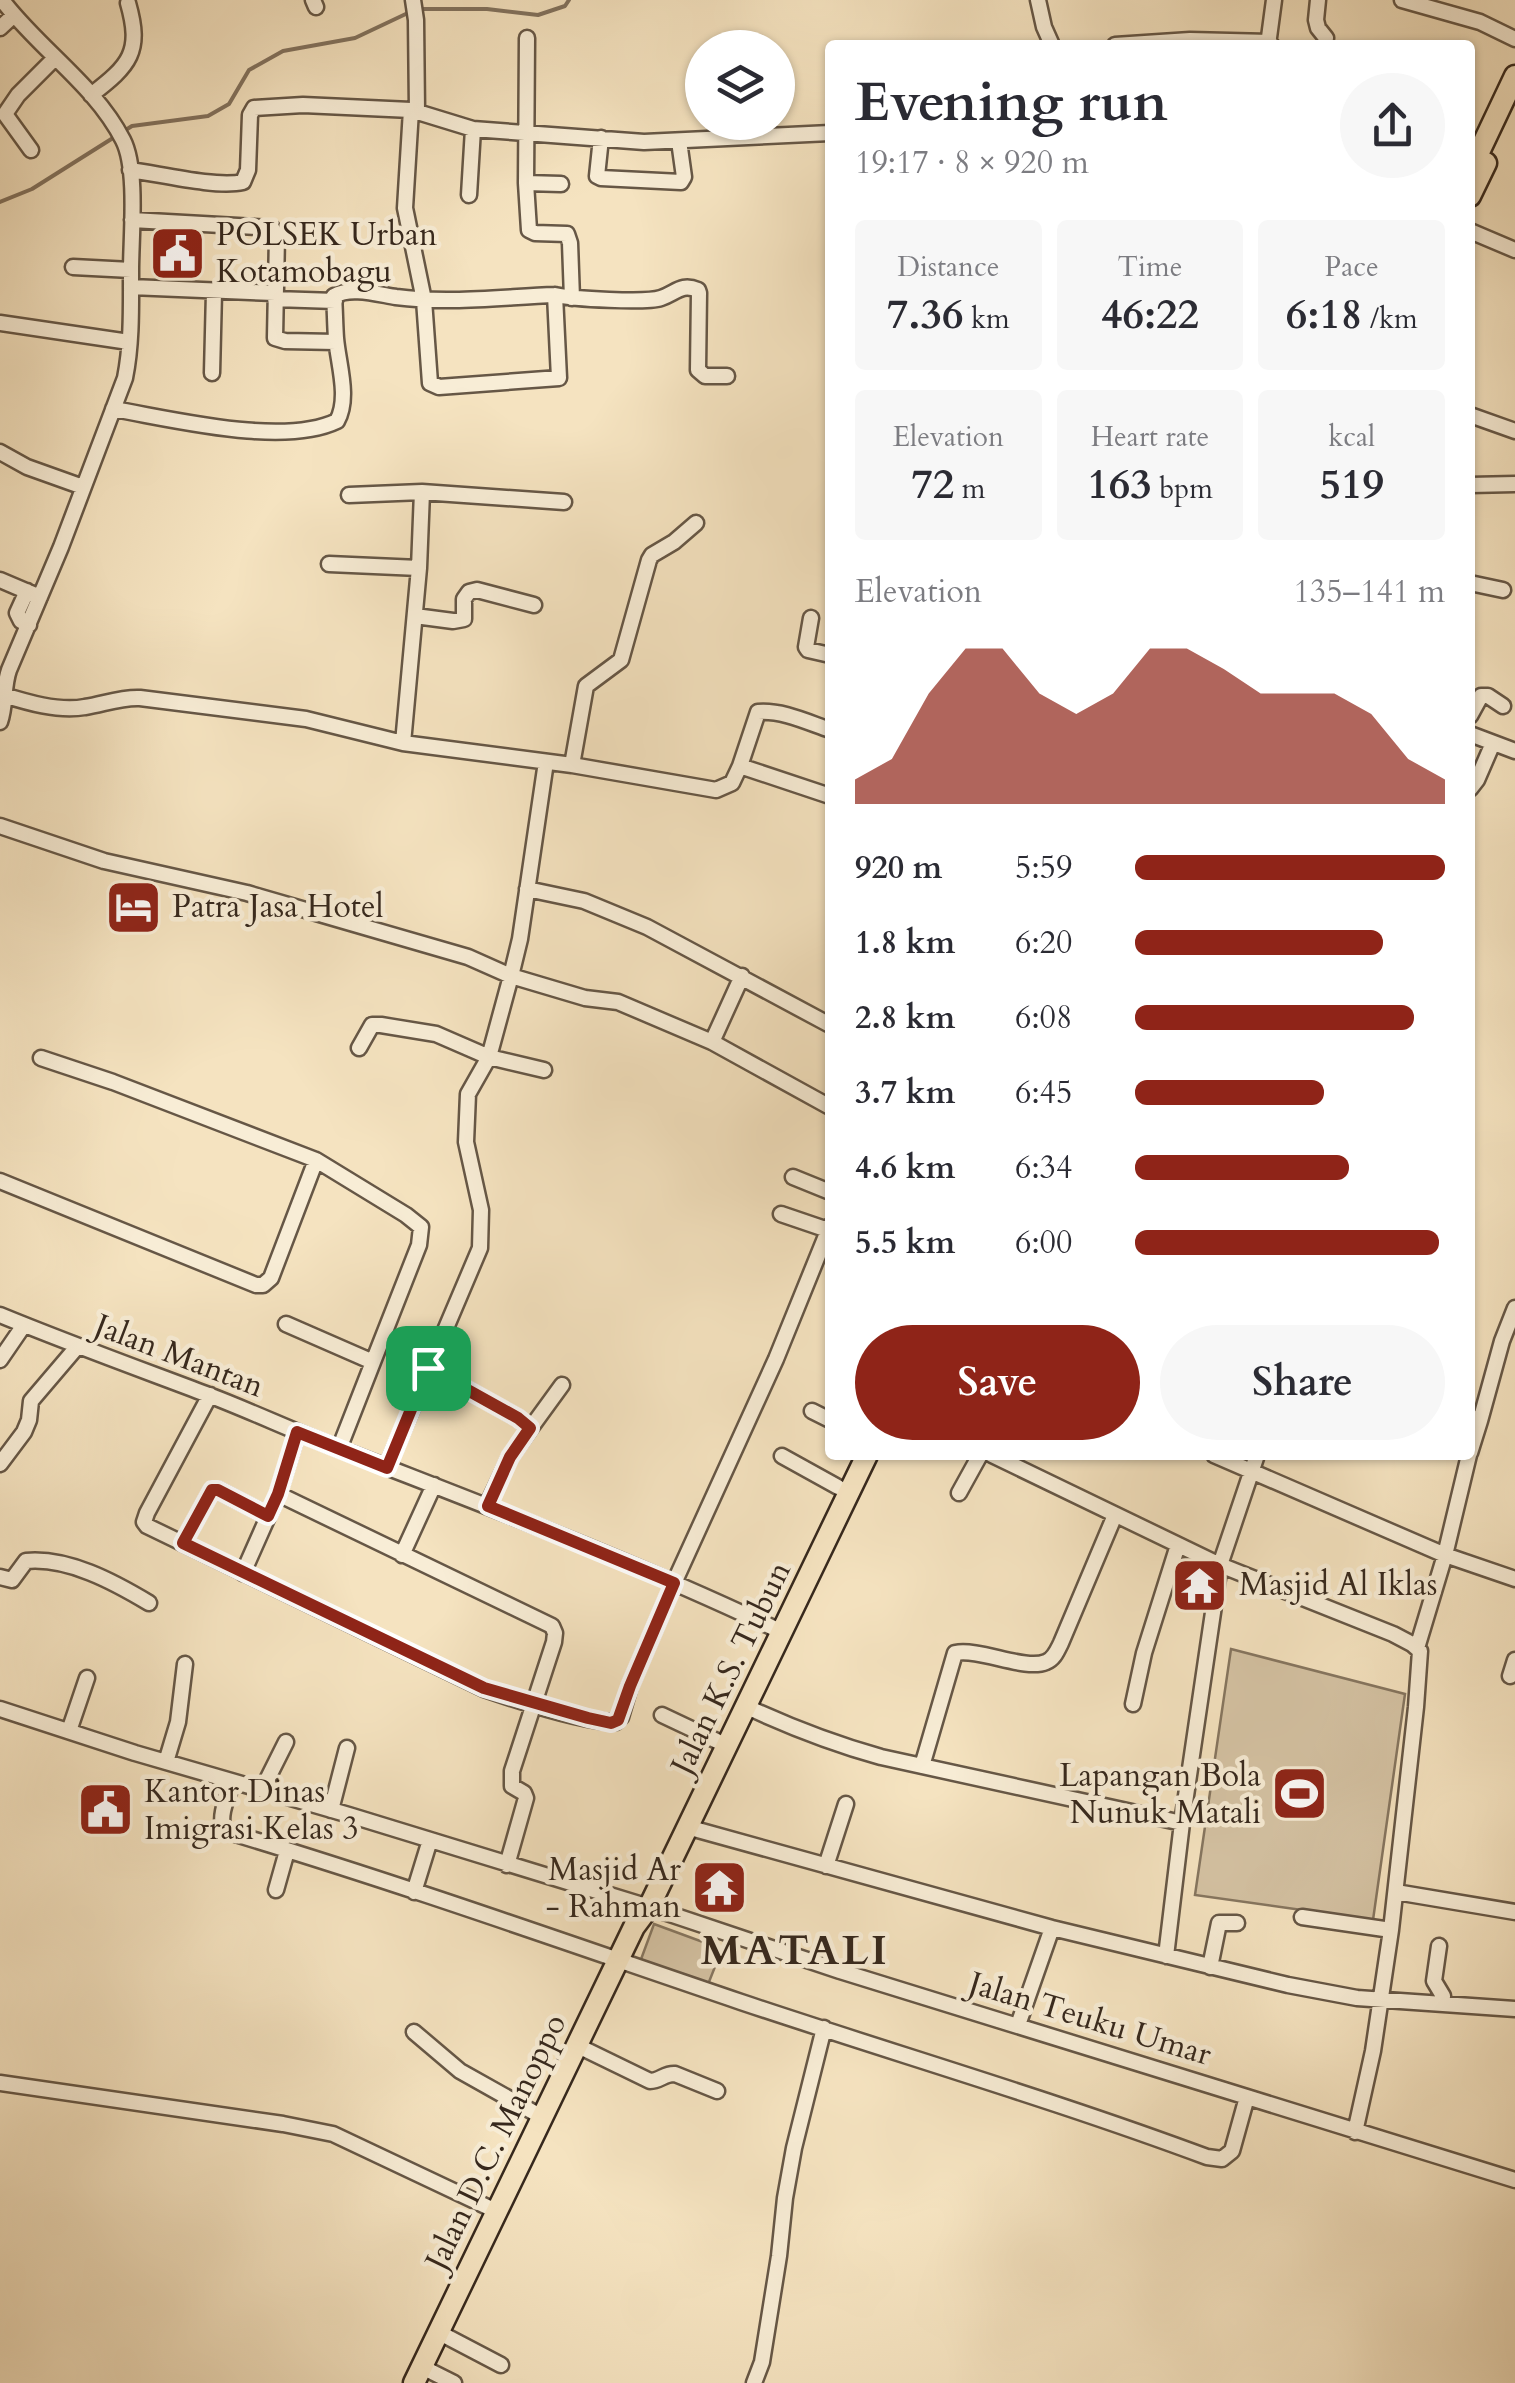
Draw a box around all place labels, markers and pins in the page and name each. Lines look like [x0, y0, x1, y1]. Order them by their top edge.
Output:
place label: POLSEK Urban Kotamobagu [216, 213, 437, 294]
public building icon: POLSEK Urban Kotamobagu [147, 223, 207, 283]
hotel icon: Patra Jasa Hotel [103, 877, 163, 937]
place label: Patra Jasa Hotel [172, 885, 384, 929]
pin [386, 1326, 471, 1411]
temple icon: Masjid Al Iklas [1170, 1555, 1230, 1615]
place label: Masjid Al Iklas [1239, 1563, 1438, 1607]
place label: Lapangan Bola Nunuk Matali [1059, 1754, 1261, 1835]
sports icon: Lapangan Bola Nunuk Matali [1270, 1764, 1330, 1824]
place label: Kantor Dinas Imigrasi Kelas 3 [144, 1770, 359, 1851]
public building icon: Kantor Dinas Imigrasi Kelas 3 [75, 1780, 135, 1840]
place label: Masjid Ar - Rahman [546, 1848, 681, 1929]
temple icon: Masjid Ar - Rahman [690, 1858, 750, 1918]

